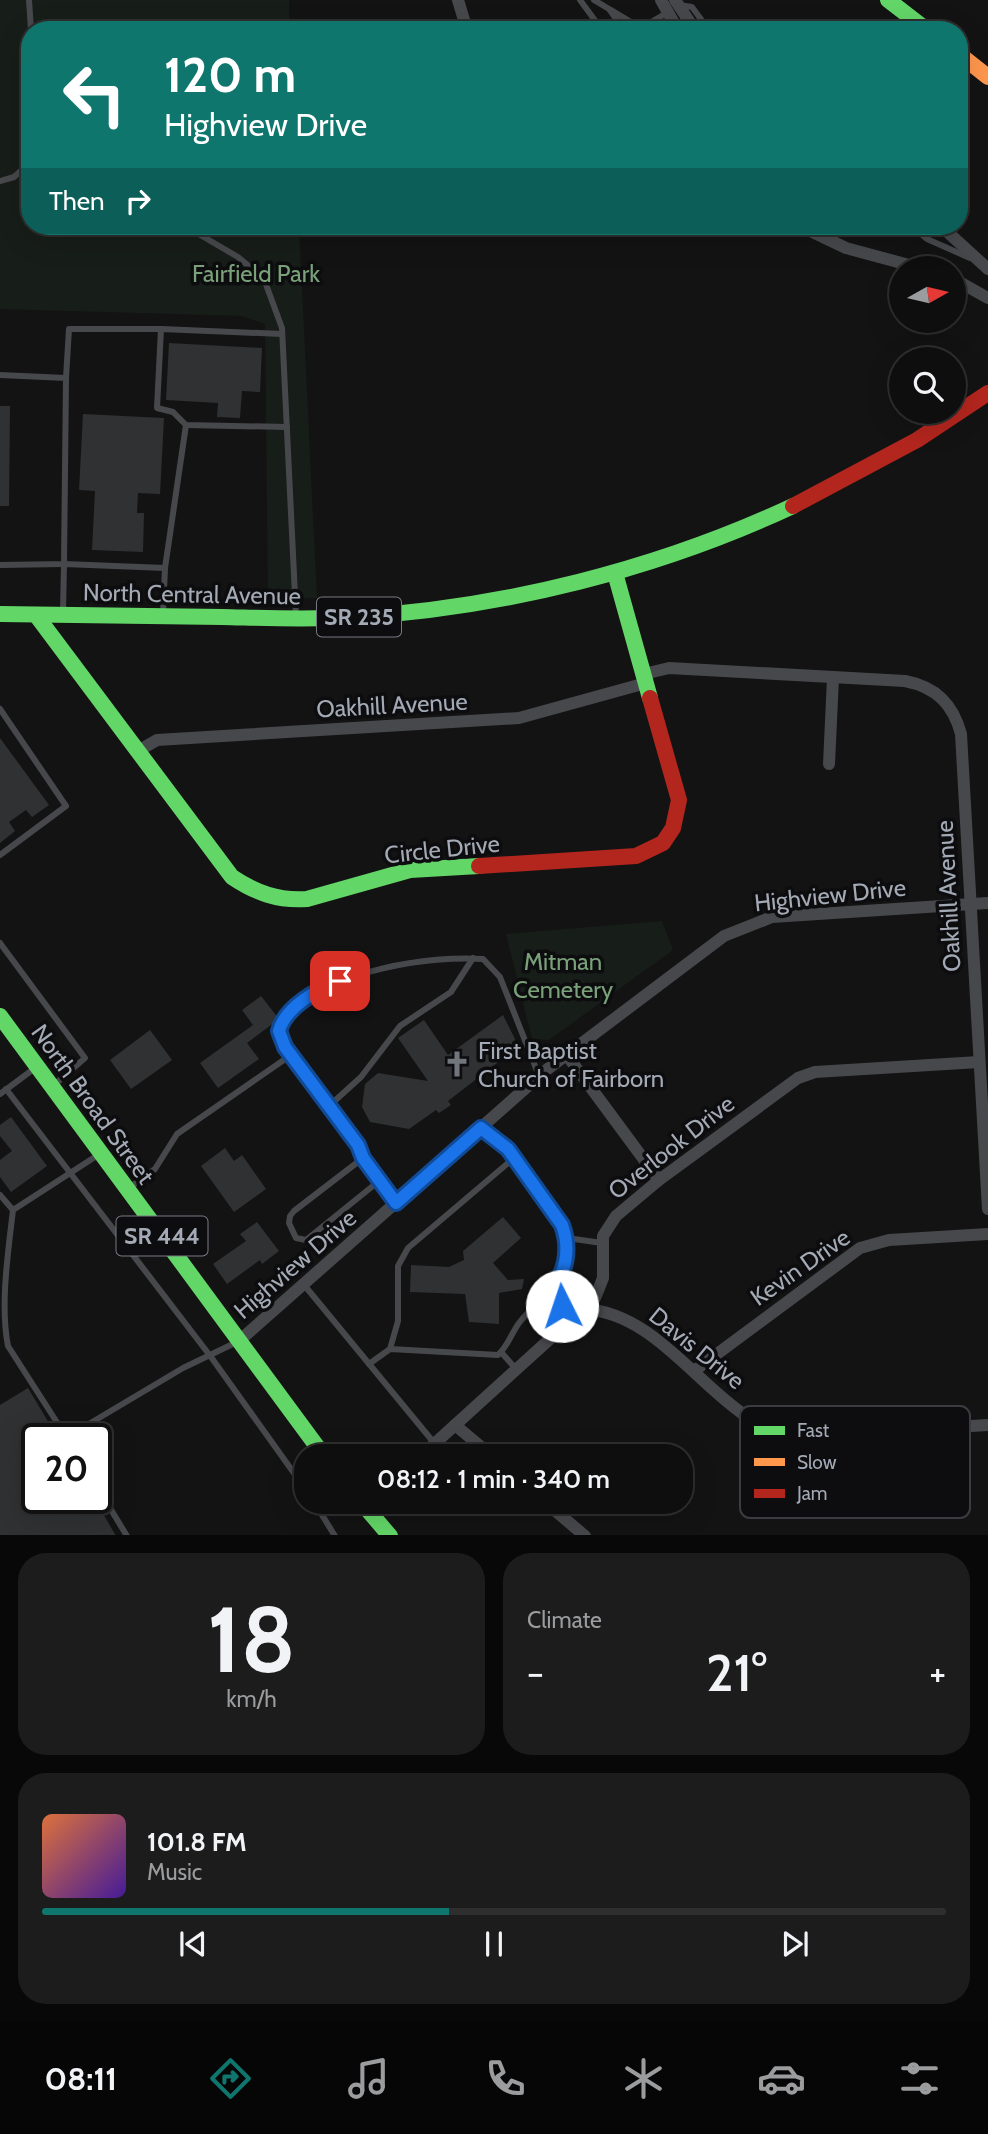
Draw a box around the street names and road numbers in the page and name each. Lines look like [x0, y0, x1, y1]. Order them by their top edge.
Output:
street label: North Central Avenue [83, 578, 301, 610]
road number: SR 235 [317, 597, 401, 636]
street label: Oakhill Avenue [316, 687, 468, 723]
street label: Oakhill Avenue [930, 820, 966, 972]
street label: Circle Drive [383, 829, 501, 869]
street label: Highview Drive [753, 873, 907, 917]
street label: North Broad Street [25, 1018, 161, 1190]
street label: Overlook Drive [602, 1089, 740, 1205]
street label: Highview Drive [228, 1203, 362, 1325]
road number: SR 444 [116, 1217, 208, 1256]
street label: Kevin Drive [745, 1222, 855, 1312]
street label: Davis Drive [643, 1301, 751, 1395]

